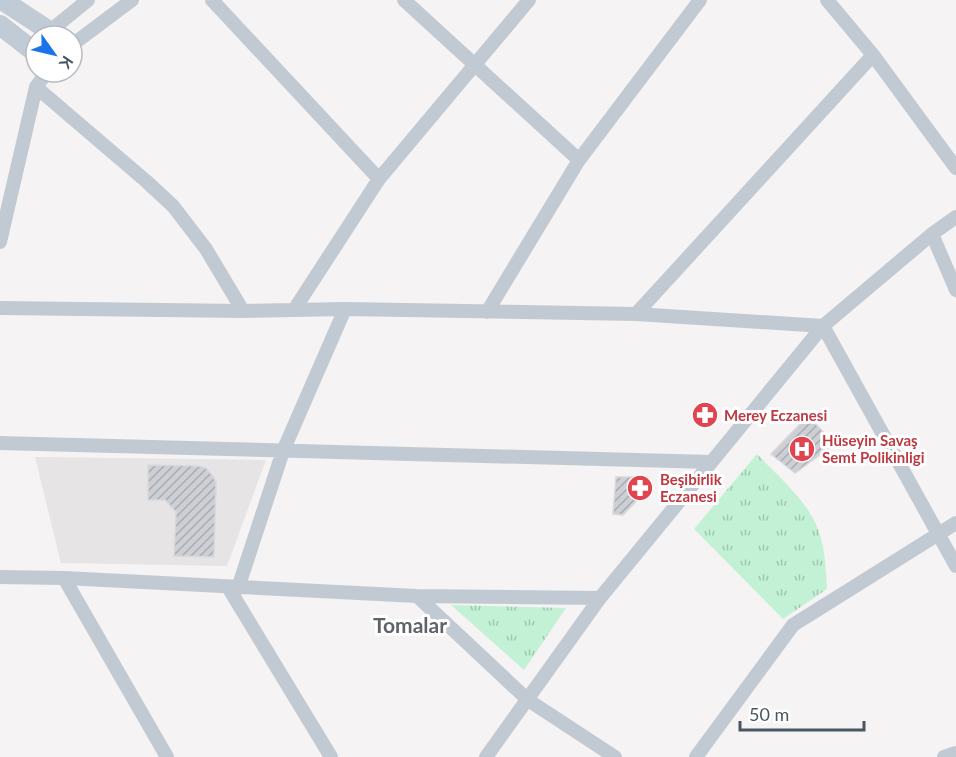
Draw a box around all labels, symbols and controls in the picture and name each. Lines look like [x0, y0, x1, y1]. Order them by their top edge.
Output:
north arrow [24, 24, 84, 84]
text: K [55, 53, 78, 73]
pharmacy icon: Merey Eczanesi [690, 400, 720, 430]
place label: Merey Eczanesi [724, 406, 827, 424]
place label: Hüseyin Savaş Semt Polikinligi [822, 431, 925, 466]
hospital icon: Hüseyin Savaş Semt Polikinligi [787, 434, 817, 464]
place label: Beşibirlik Eczanesi [660, 470, 723, 505]
pharmacy icon: Beşibirlik Eczanesi [625, 473, 655, 503]
district label: Tomalar [373, 612, 447, 637]
scale bar [740, 694, 864, 732]
text: 50 m [749, 703, 789, 725]

